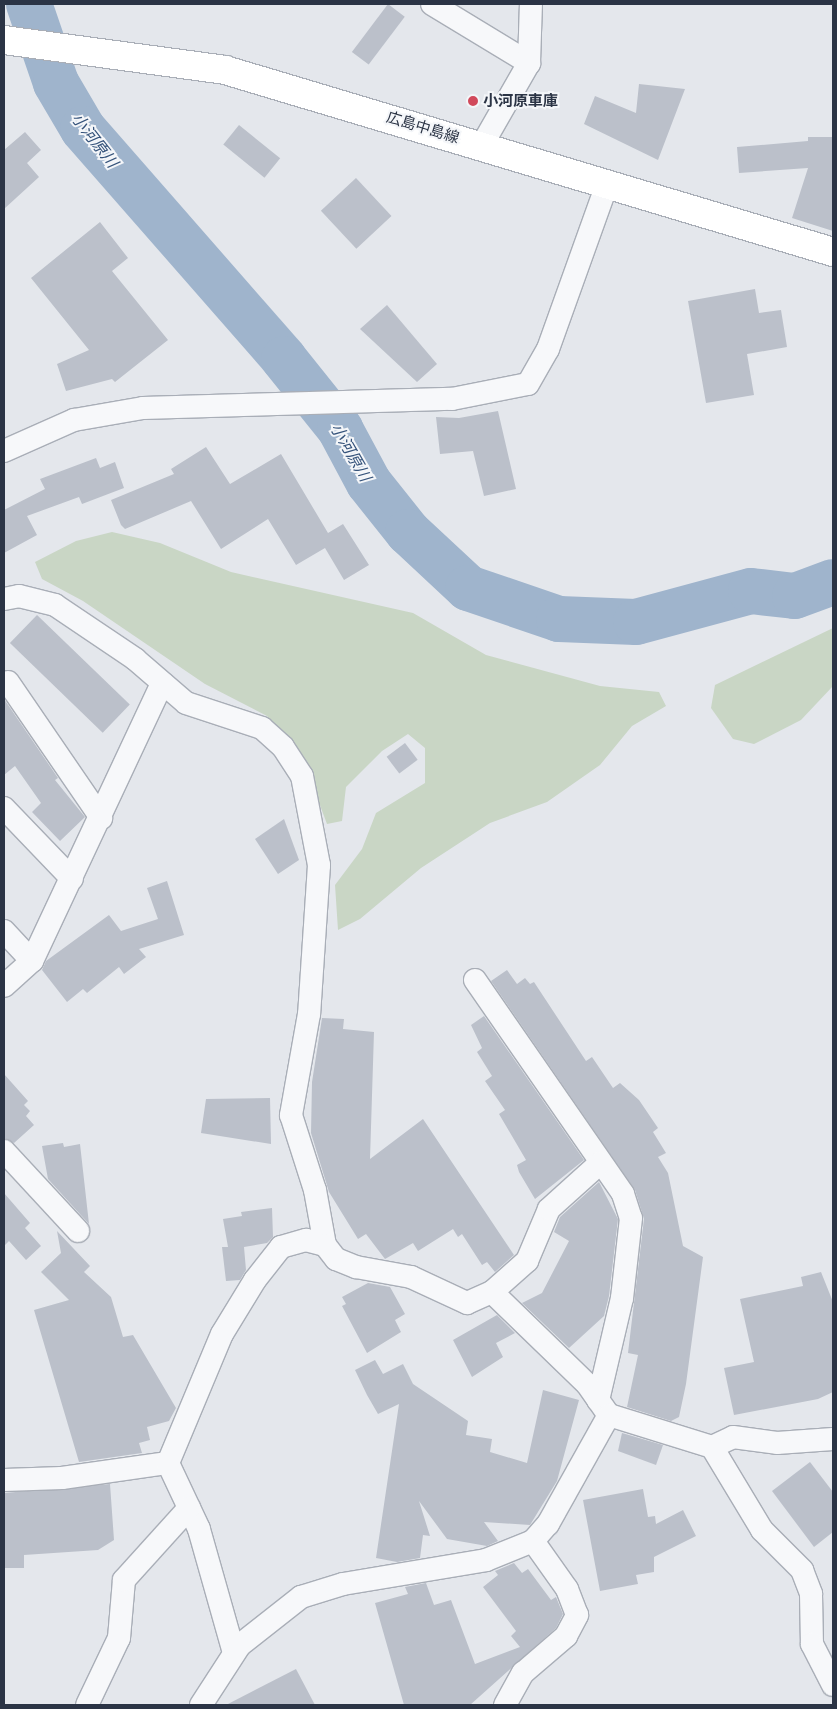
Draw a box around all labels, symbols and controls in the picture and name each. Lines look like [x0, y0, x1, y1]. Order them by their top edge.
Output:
place label: 小河原車庫 [483, 92, 558, 110]
marker: 小河原車庫 [467, 95, 479, 107]
street label: 広島中島線 [385, 107, 461, 147]
water label: 小河原川 [68, 109, 122, 171]
water label: 小河原川 [327, 419, 375, 485]

